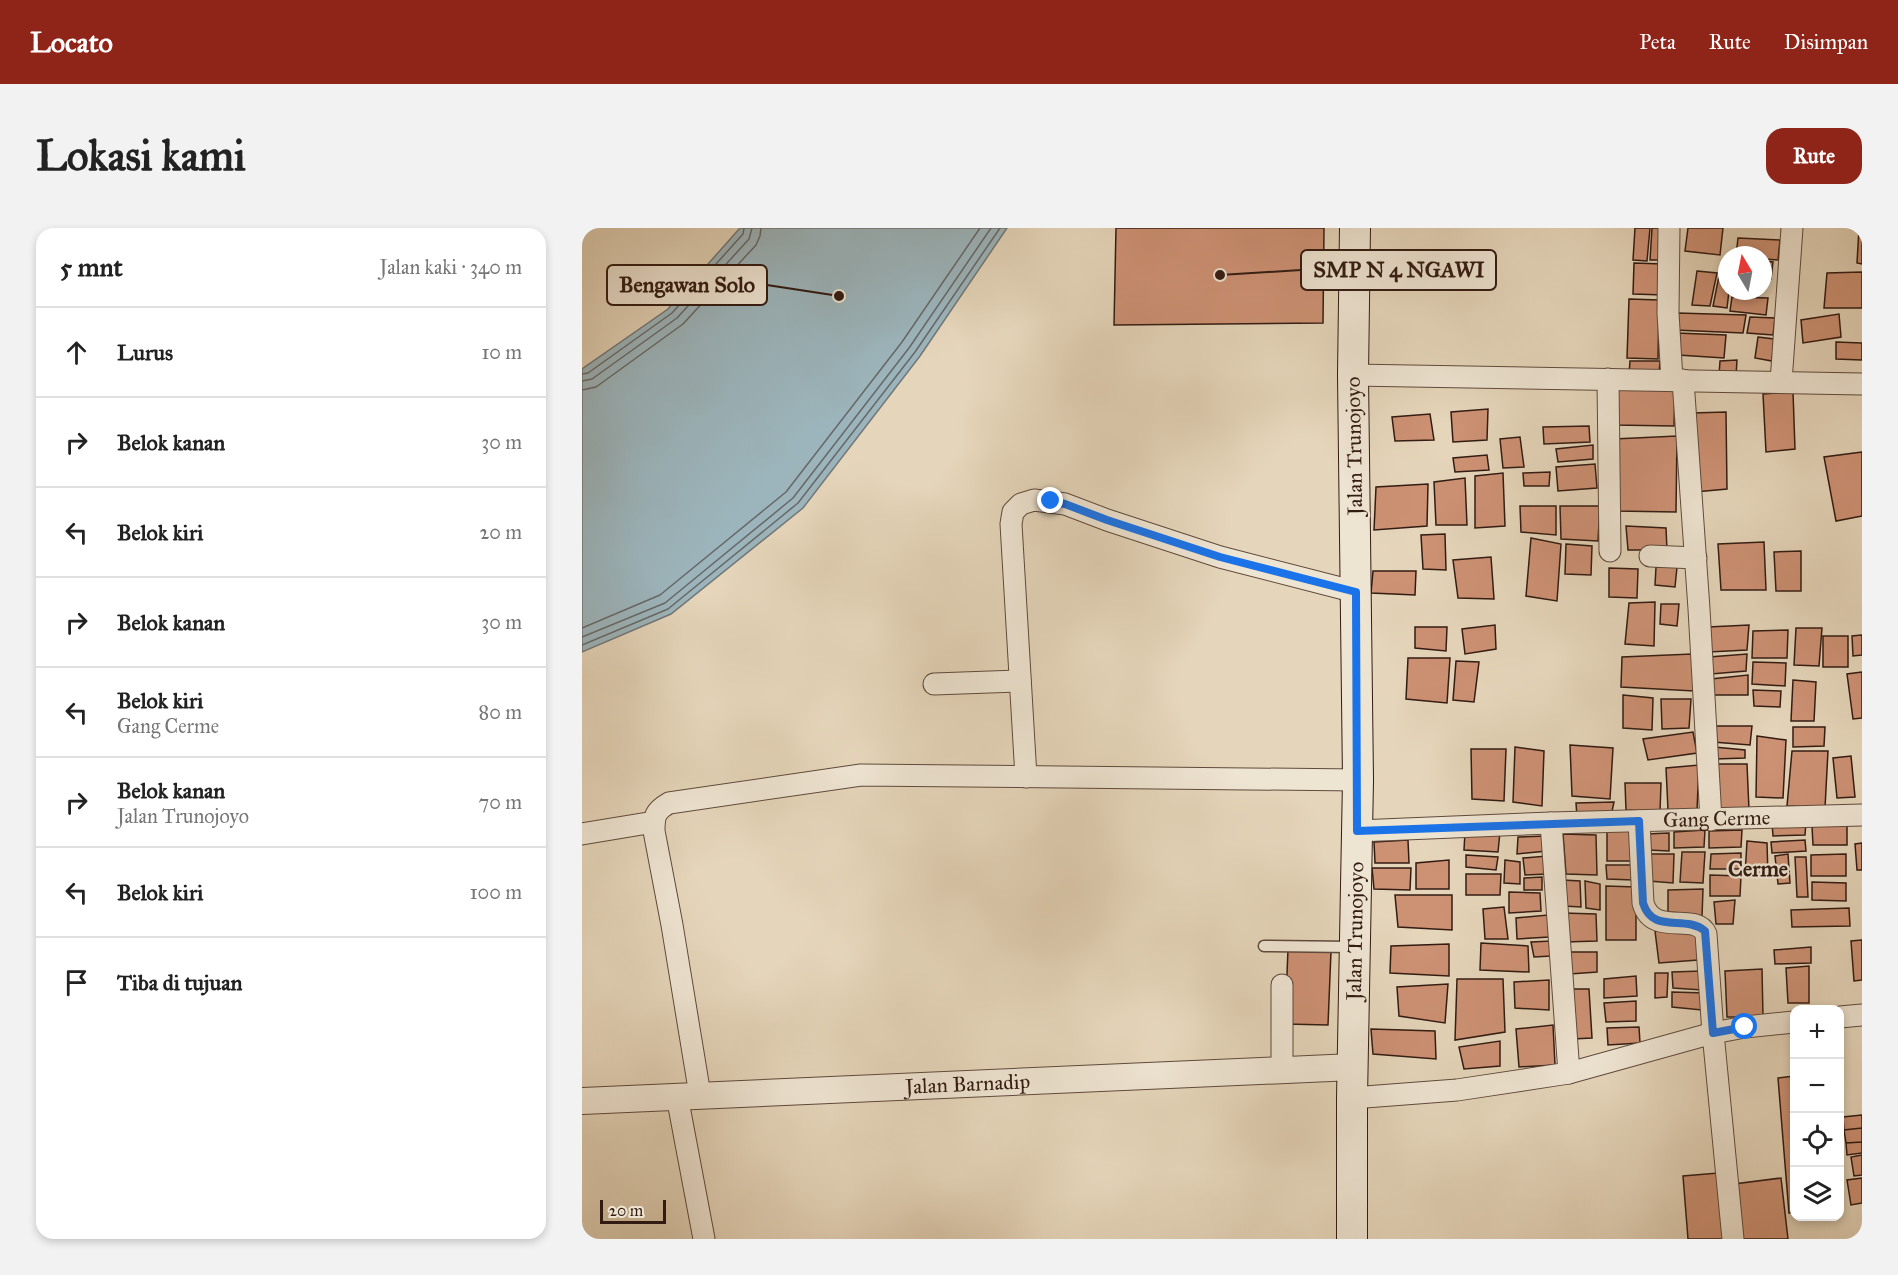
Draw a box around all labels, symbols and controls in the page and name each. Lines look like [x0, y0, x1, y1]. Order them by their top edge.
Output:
text: Locato [30, 25, 113, 60]
text: Peta [1639, 29, 1676, 55]
text: Rute [1709, 29, 1751, 55]
text: Disimpan [1784, 29, 1868, 55]
button: Rute [1766, 128, 1862, 184]
text: Lokasi kami [36, 130, 246, 182]
north arrow [1718, 246, 1772, 300]
callout: SMP N 4 NGAWI [1301, 250, 1496, 290]
text: 5 mnt [60, 251, 123, 283]
text: Jalan kaki · 340 m [380, 255, 522, 279]
text: SMP N 4 NGAWI [1313, 256, 1485, 283]
callout: Bengawan Solo [607, 265, 767, 305]
text: Bengawan Solo [619, 271, 755, 298]
icon: ahead [60, 336, 93, 369]
text: Lurus [117, 339, 173, 366]
text: 10 m [481, 340, 522, 364]
street label: Jalan Trunojoyo [1340, 376, 1368, 517]
icon: right [60, 426, 93, 459]
text: Belok kanan [117, 429, 225, 456]
text: 30 m [481, 430, 522, 454]
route end [1037, 487, 1063, 513]
icon: left [60, 516, 93, 549]
text: Belok kiri [117, 519, 203, 546]
text: 20 m [479, 520, 522, 544]
icon: right [60, 606, 93, 639]
text: Belok kanan [117, 609, 225, 636]
text: 30 m [481, 610, 522, 634]
text: Belok kiri [117, 687, 203, 714]
icon: left [60, 696, 93, 729]
text: 80 m [479, 700, 522, 724]
text: Gang Cerme [117, 714, 219, 738]
text: Belok kanan [117, 777, 225, 804]
icon: right [60, 786, 93, 819]
text: 70 m [479, 790, 522, 814]
text: Jalan Trunojoyo [117, 804, 249, 828]
street label: Gang Cerme [1663, 804, 1771, 833]
district label: Cerme [1728, 855, 1788, 882]
street label: Jalan Trunojoyo [1341, 861, 1369, 1003]
icon: left [60, 876, 93, 909]
text: Belok kiri [117, 879, 203, 906]
text: 100 m [470, 880, 522, 904]
icon: arrive [60, 966, 93, 999]
text: Tiba di tujuan [117, 969, 242, 996]
map controls [1790, 1005, 1844, 1221]
button: + [1790, 1005, 1844, 1059]
route start [1731, 1013, 1757, 1039]
button: − [1790, 1059, 1844, 1113]
street label: Jalan Barnadip [903, 1068, 1031, 1100]
button: locate [1790, 1113, 1844, 1167]
button: layers [1790, 1167, 1844, 1221]
scale bar [600, 1197, 666, 1224]
text: 20 m [609, 1201, 643, 1220]

